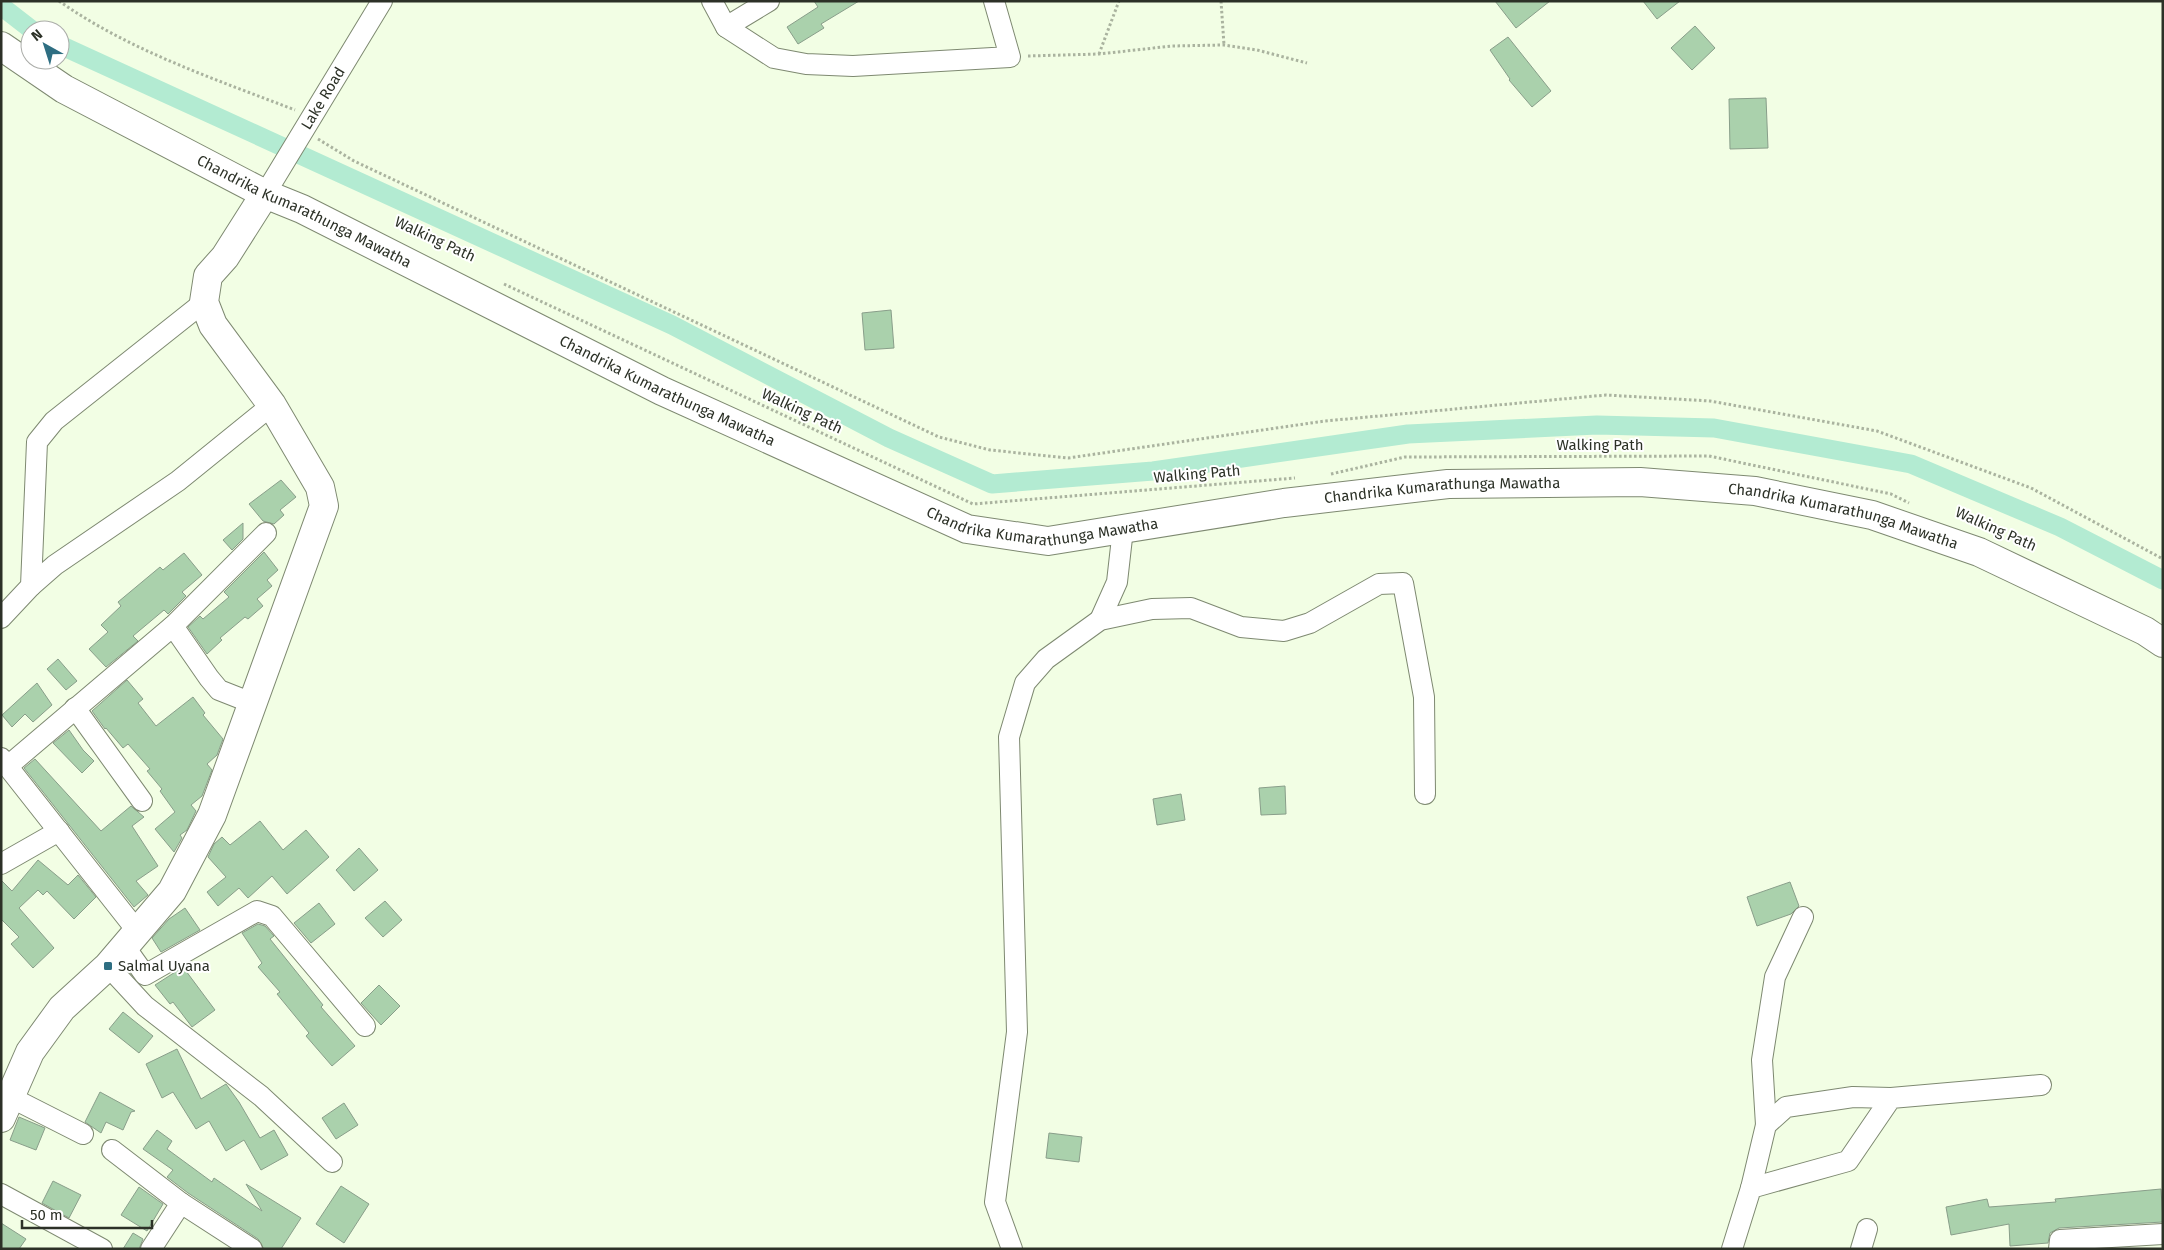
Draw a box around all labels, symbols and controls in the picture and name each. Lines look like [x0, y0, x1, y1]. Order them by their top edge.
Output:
north arrow [20, 20, 70, 70]
text: N [28, 26, 46, 45]
street label: Lake Road [297, 64, 349, 133]
street label: Chandrika Kumarathunga Mawatha [194, 151, 414, 272]
street label: Walking Path [392, 212, 478, 266]
street label: Chandrika Kumarathunga Mawatha [556, 332, 778, 450]
street label: Walking Path [759, 384, 845, 438]
street label: Walking Path [1556, 436, 1644, 454]
street label: Walking Path [1153, 461, 1241, 487]
street label: Chandrika Kumarathunga Mawatha [1323, 474, 1560, 507]
street label: Chandrika Kumarathunga Mawatha [1727, 480, 1960, 553]
street label: Chandrika Kumarathunga Mawatha [924, 503, 1159, 550]
street label: Walking Path [1953, 503, 2039, 555]
place label: Salmal Uyana [118, 957, 210, 975]
marker: Salmal Uyana [102, 960, 114, 972]
scale bar [22, 1198, 152, 1230]
text: 50 m [30, 1206, 63, 1224]

